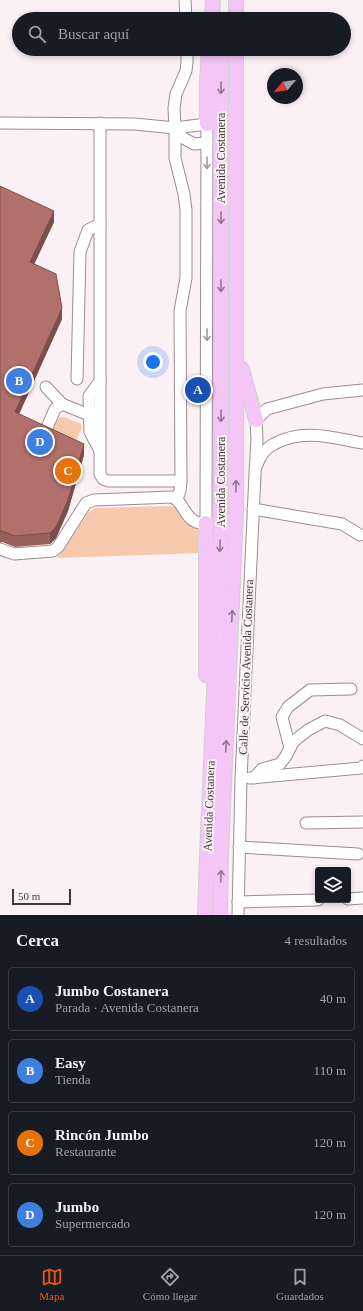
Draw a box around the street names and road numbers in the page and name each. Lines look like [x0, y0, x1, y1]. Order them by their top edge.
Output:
street label: Avenida Costanera [214, 112, 228, 203]
street label: Avenida Costanera [214, 436, 228, 527]
street label: Calle de Servicio Avenida Costanera [236, 578, 256, 755]
street label: Avenida Costanera [200, 760, 218, 852]

